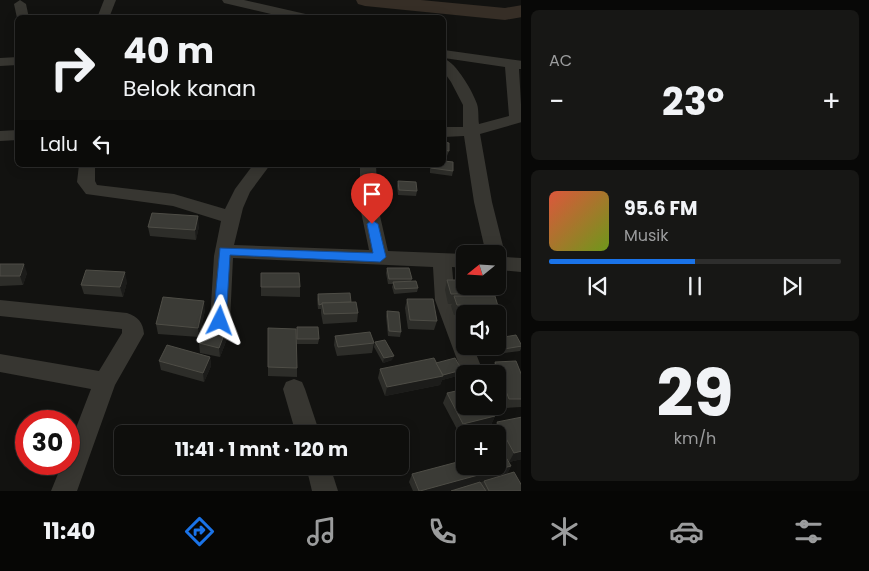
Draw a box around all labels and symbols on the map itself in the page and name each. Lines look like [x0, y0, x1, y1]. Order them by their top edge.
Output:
pin [351, 173, 393, 224]
north arrow [456, 245, 506, 295]
position arrow [193, 294, 245, 346]
speed limit sign: 30 [15, 410, 80, 475]

